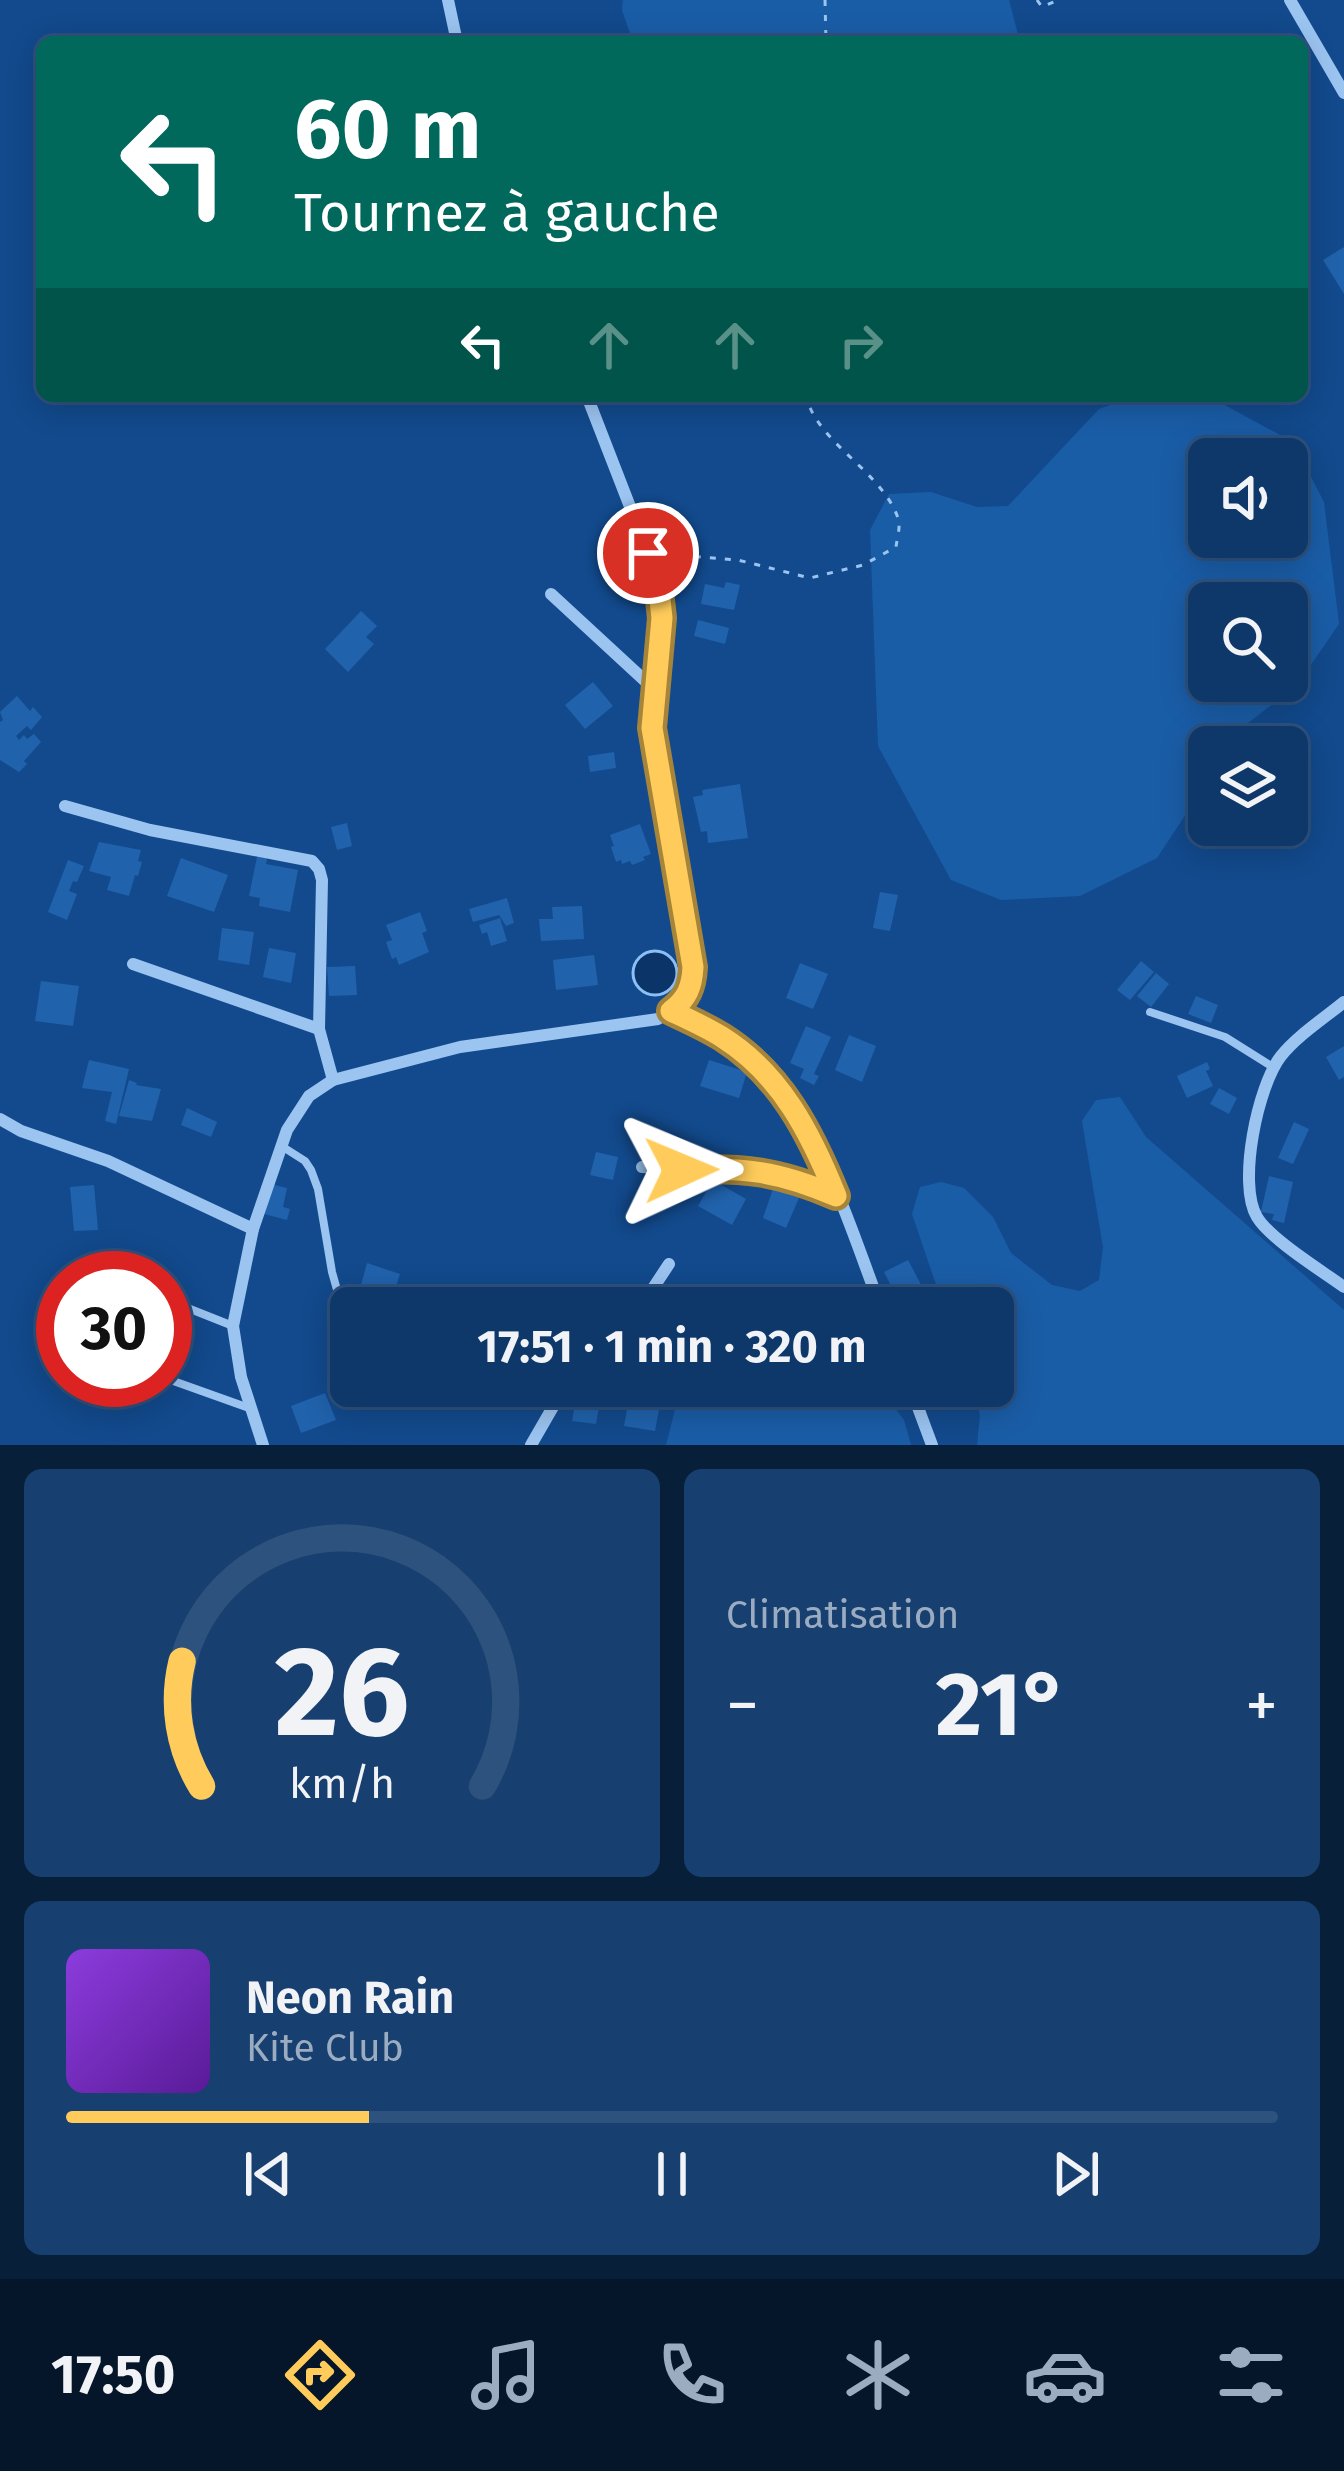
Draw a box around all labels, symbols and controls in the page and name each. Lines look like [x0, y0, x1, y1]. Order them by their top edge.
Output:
text: 60 m [294, 79, 481, 180]
icon: left [96, 84, 252, 240]
text: Tournez à gauche [294, 181, 720, 245]
icon: left [450, 312, 516, 378]
icon: ahead [576, 312, 642, 378]
icon: ahead [702, 312, 768, 378]
icon: right [828, 312, 894, 378]
map controls [1188, 438, 1308, 846]
button: sound [1188, 438, 1308, 558]
pin [597, 502, 699, 604]
icon: arrive [615, 520, 681, 586]
button: search [1188, 582, 1308, 702]
button: layers [1188, 726, 1308, 846]
position arrow [618, 1107, 744, 1233]
speed limit sign: 30 [36, 1251, 192, 1407]
text: 17:51 · 1 min · 320 m [477, 1320, 867, 1374]
text: Climatisation [726, 1592, 959, 1638]
text: 26 [275, 1618, 409, 1768]
text: 21° [935, 1651, 1069, 1759]
text: − [726, 1666, 759, 1745]
text: + [1245, 1666, 1278, 1745]
text: km/h [289, 1758, 395, 1809]
text: Neon Rain [246, 1971, 454, 2025]
text: Kite Club [246, 2025, 404, 2071]
icon: previous [235, 2141, 301, 2207]
icon: pause [639, 2141, 705, 2207]
icon: next [1043, 2141, 1109, 2207]
icon: directions [278, 2333, 362, 2417]
icon: music [464, 2333, 548, 2417]
icon: phone [650, 2333, 734, 2417]
icon: climate [836, 2333, 920, 2417]
icon: car [1023, 2333, 1107, 2417]
icon: filters [1209, 2333, 1293, 2417]
text: 17:50 [51, 2343, 175, 2407]

